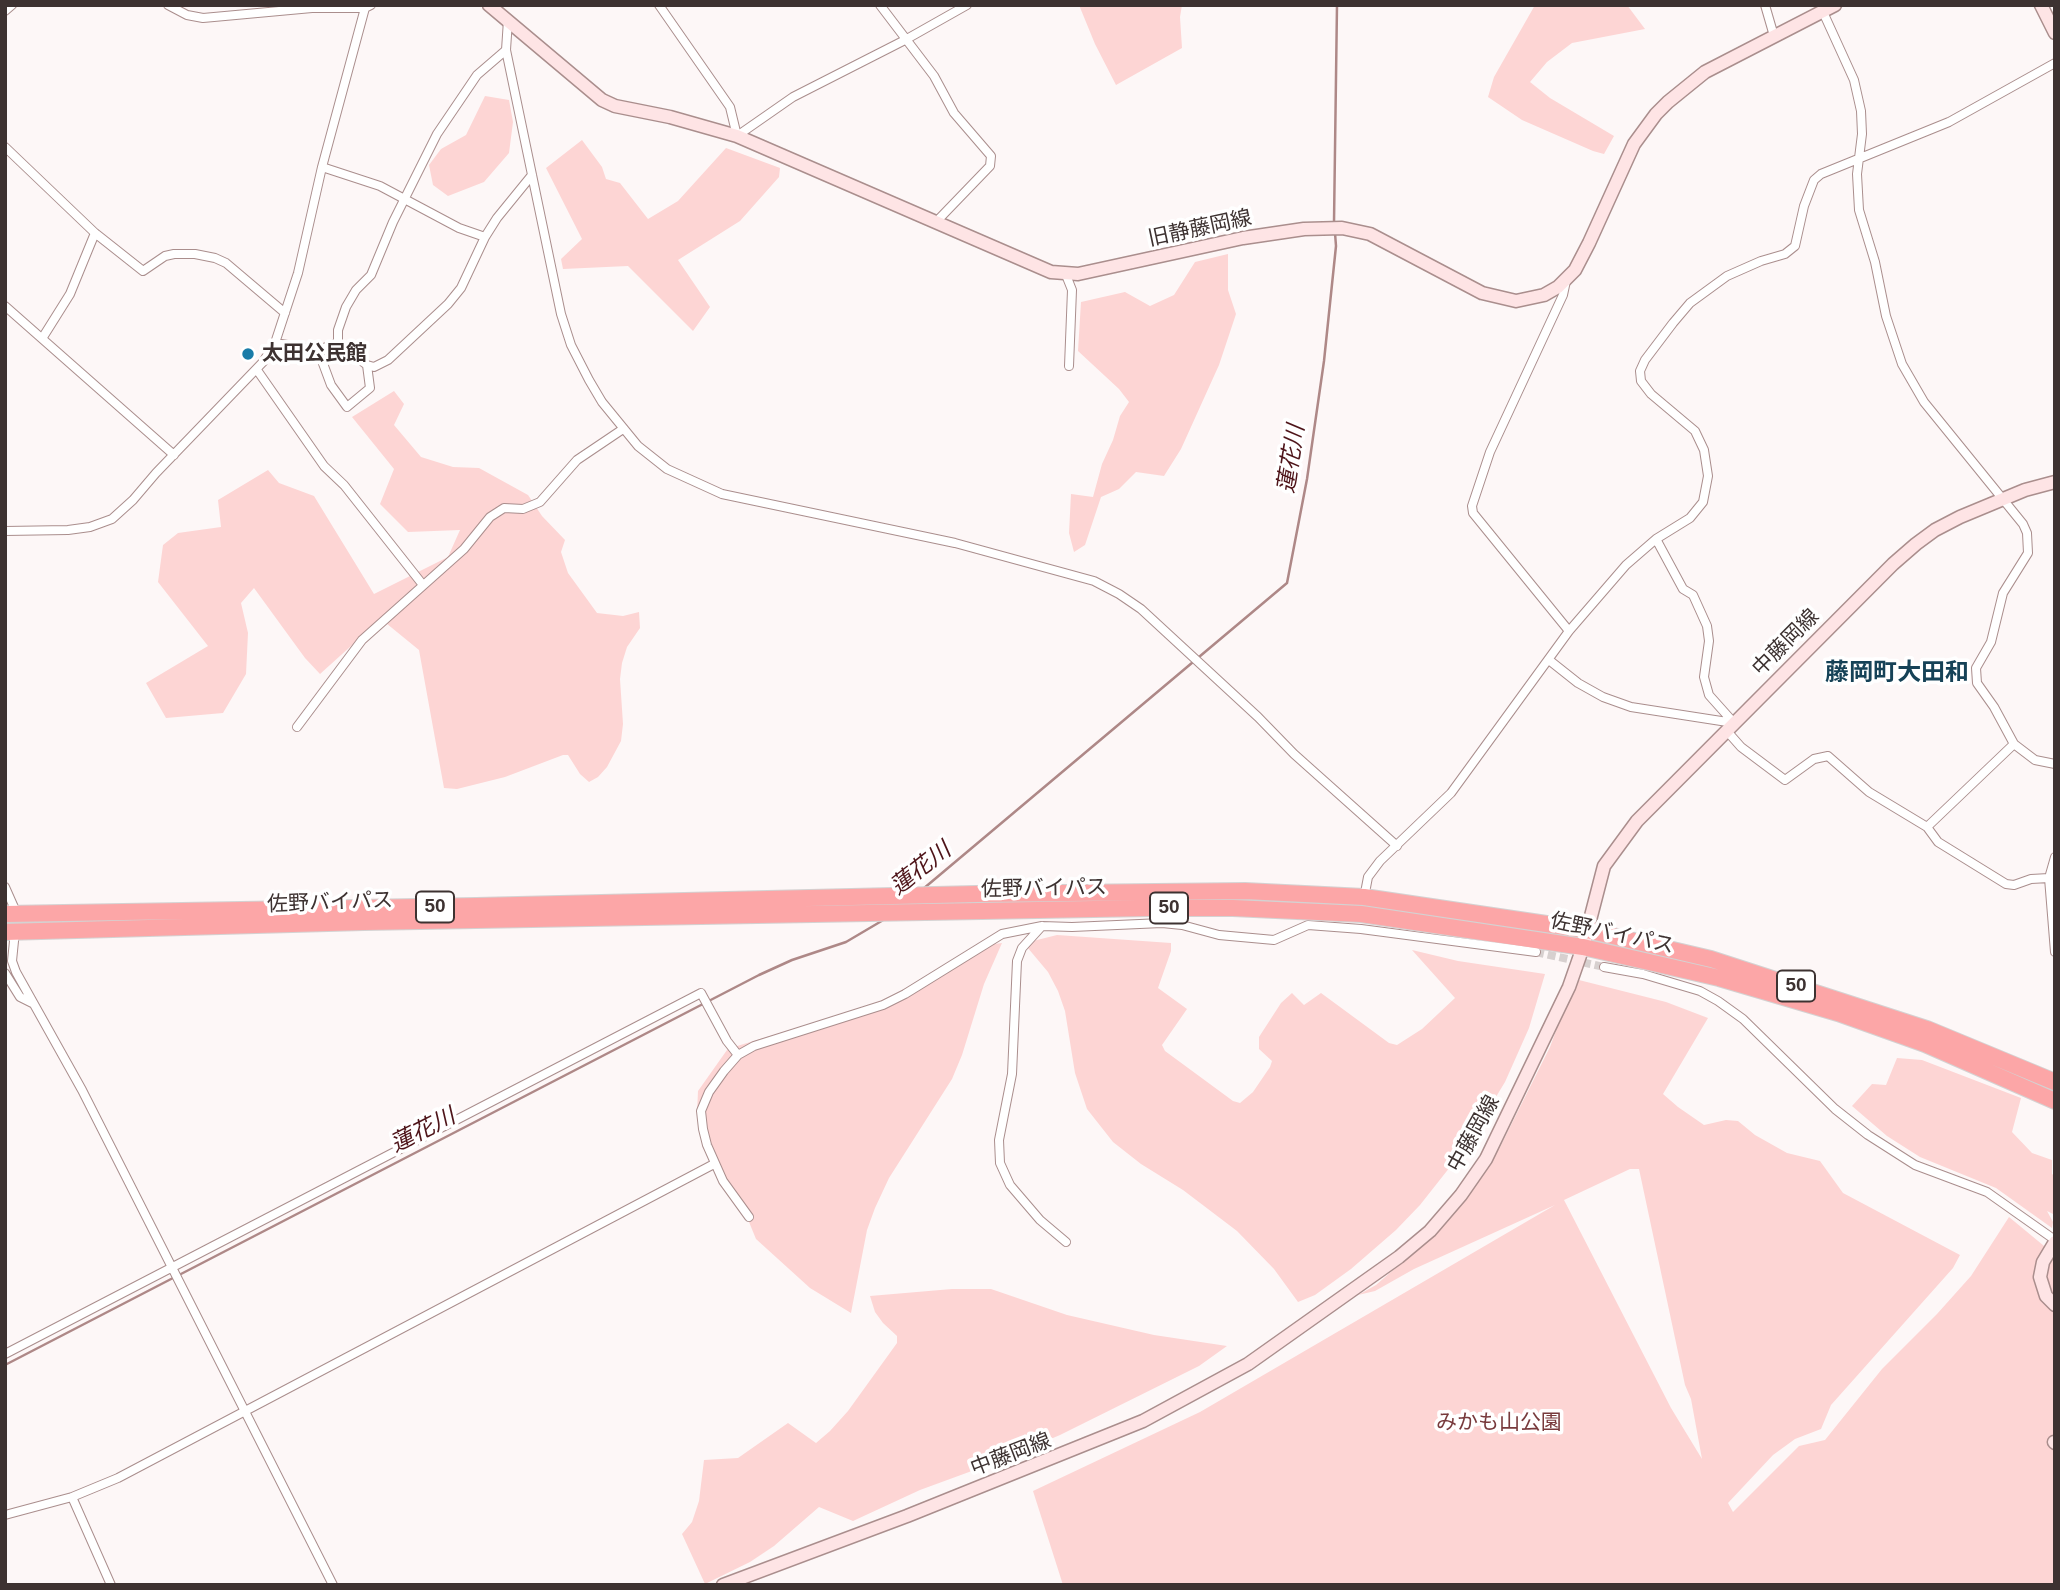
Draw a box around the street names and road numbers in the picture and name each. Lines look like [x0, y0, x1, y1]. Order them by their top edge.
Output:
street label: 旧静藤岡線 [1146, 206, 1254, 252]
street label: 中藤岡線 [1747, 604, 1825, 682]
street label: 佐野バイパス [981, 875, 1107, 903]
street label: 佐野バイパス [267, 888, 393, 918]
road number: 50 [416, 892, 454, 923]
road number: 50 [1150, 893, 1188, 924]
street label: 佐野バイパス [1548, 909, 1676, 959]
road number: 50 [1777, 970, 1815, 1002]
street label: 中藤岡線 [1443, 1091, 1505, 1177]
street label: 中藤岡線 [967, 1428, 1055, 1482]

